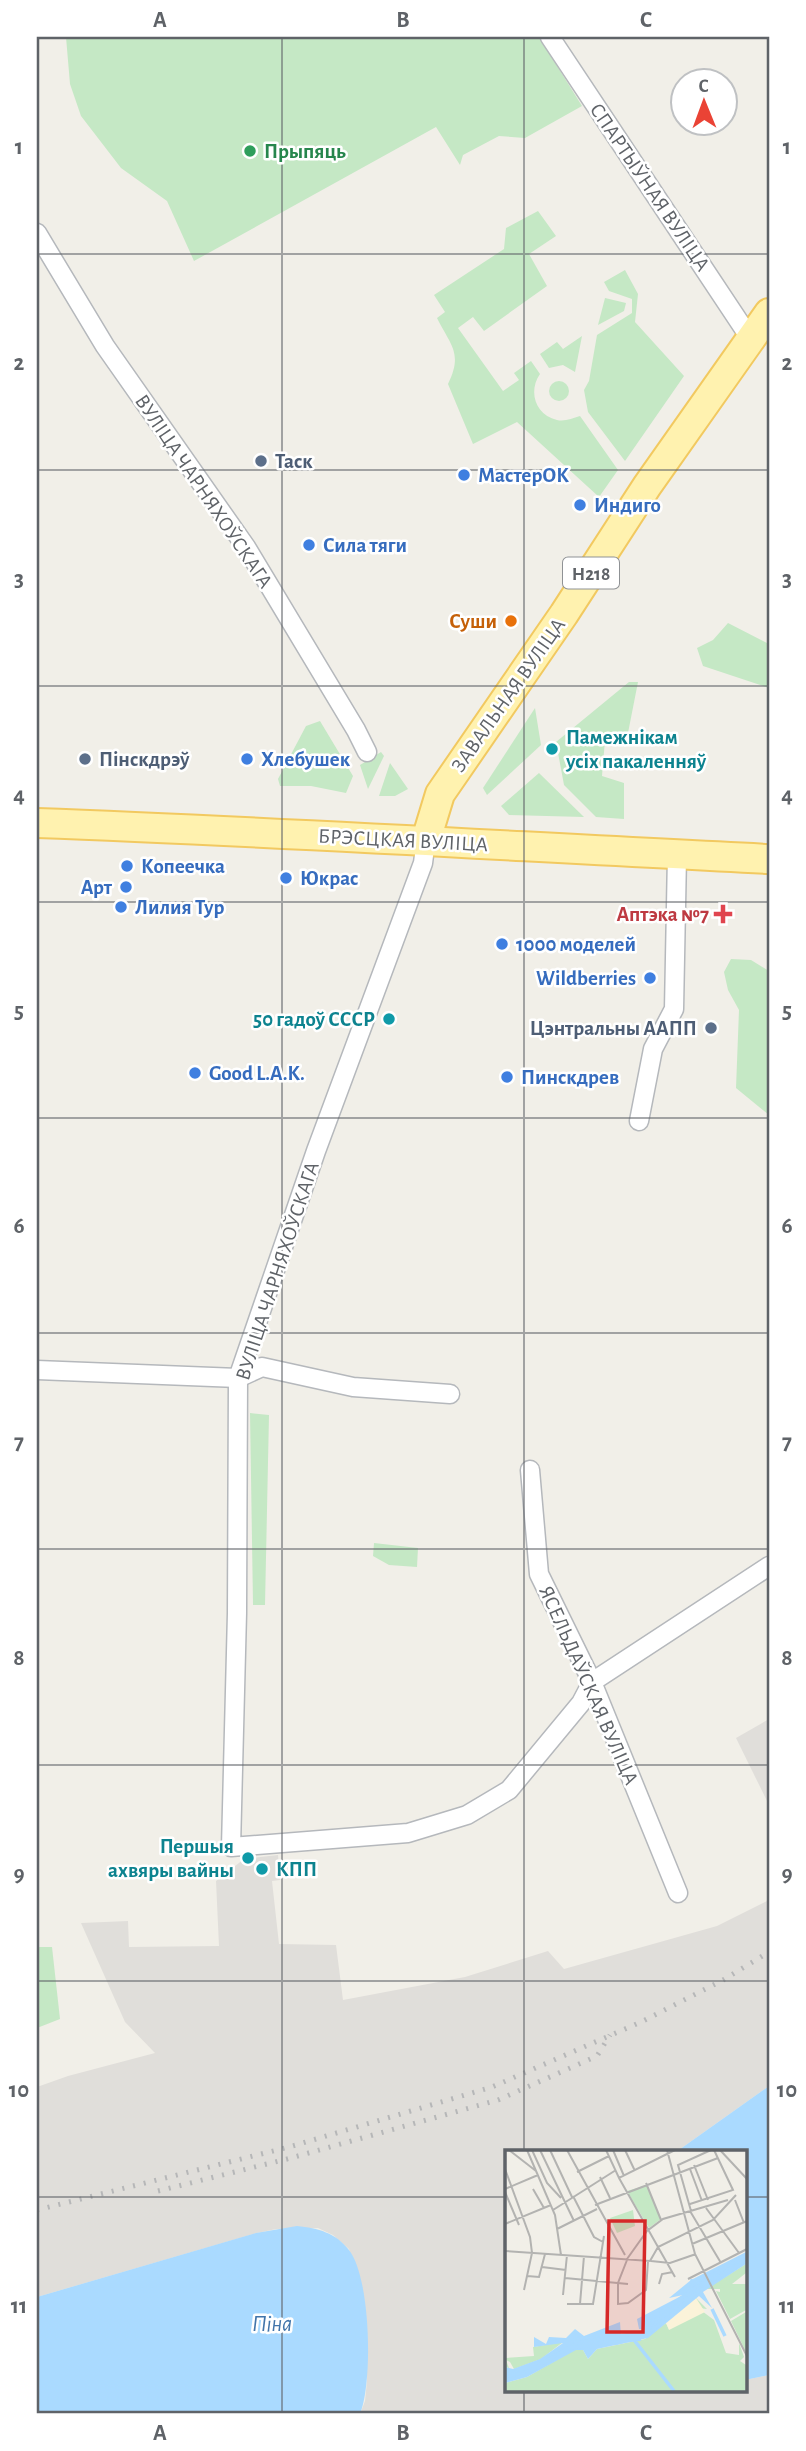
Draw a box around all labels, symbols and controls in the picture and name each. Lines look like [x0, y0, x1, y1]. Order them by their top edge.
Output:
text: A [153, 9, 167, 32]
text: B [396, 9, 410, 32]
text: C [640, 9, 652, 32]
north arrow [670, 66, 740, 136]
text: С [698, 77, 709, 96]
street label: СПАРТЫЎНАЯ ВУЛІЦА [586, 99, 714, 275]
text: 1 [15, 136, 23, 159]
text: 1 [783, 136, 791, 159]
place label: Прыпяць [264, 141, 346, 162]
marker: Прыпяць [242, 143, 258, 159]
text: 2 [14, 352, 25, 375]
text: 2 [782, 352, 793, 375]
street label: ВУЛІЦА ЧАРНЯХОЎСКАГА [131, 390, 277, 592]
place label: Таск [275, 451, 313, 472]
marker: Таск [253, 453, 269, 469]
place label: МастерОК [478, 465, 569, 486]
marker: МастерОК [456, 467, 472, 483]
place label: Индиго [594, 495, 661, 516]
marker: Индиго [572, 497, 588, 513]
place label: Сила тяги [323, 535, 407, 556]
marker: Сила тяги [301, 537, 317, 553]
road number: Н218 [563, 558, 619, 588]
text: 3 [14, 568, 24, 591]
text: 3 [782, 568, 792, 591]
place label: Суши [449, 611, 497, 632]
marker: Суши [503, 613, 519, 629]
street label: ЗАВАЛЬНАЯ ВУЛІЦА [448, 615, 569, 776]
place label: Памежнікам усіх пакаленняў [565, 727, 707, 772]
marker: Памежнікам усіх пакаленняў [544, 741, 560, 757]
place label: Пінскдрэў [99, 749, 190, 770]
place label: Хлебушек [261, 749, 351, 770]
marker: Пінскдрэў [77, 751, 93, 767]
marker: Хлебушек [239, 751, 255, 767]
text: 4 [13, 784, 25, 807]
text: 4 [781, 784, 793, 807]
street label: БРЭСЦКАЯ ВУЛІЦА [317, 826, 489, 855]
place label: Копеечка [141, 856, 225, 877]
marker: Копеечка [119, 858, 135, 874]
place label: Юкрас [300, 868, 359, 889]
marker: Юкрас [278, 870, 294, 886]
place label: Арт [81, 877, 113, 898]
marker: Арт [118, 879, 134, 895]
place label: Лилия Тур [135, 897, 224, 918]
marker: Лилия Тур [113, 899, 129, 915]
place label: Аптэка №7 [617, 904, 709, 925]
marker: Аптэка №7 [715, 906, 731, 922]
place label: 1000 моделей [516, 934, 636, 955]
marker: 1000 моделей [494, 936, 510, 952]
place label: Wildberries [536, 968, 636, 989]
marker: Wildberries [642, 970, 658, 986]
text: 5 [14, 1000, 24, 1023]
text: 5 [782, 1000, 792, 1023]
place label: 50 гадоў СССР [253, 1009, 375, 1030]
marker: 50 гадоў СССР [381, 1011, 397, 1027]
place label: Цэнтральны ААПП [530, 1018, 697, 1039]
marker: Цэнтральны ААПП [703, 1020, 719, 1036]
place label: Good L.A.K. [209, 1063, 305, 1084]
marker: Good L.A.K. [187, 1065, 203, 1081]
place label: Пинскдрев [521, 1067, 619, 1088]
marker: Пинскдрев [499, 1069, 515, 1085]
street label: ВУЛІЦА ЧАРНЯХОЎСКАГА [231, 1159, 323, 1383]
text: 6 [13, 1215, 25, 1238]
text: 6 [781, 1215, 793, 1238]
text: 7 [14, 1431, 24, 1454]
text: 7 [782, 1431, 792, 1454]
street label: ЯСЕЛЬДАЎСКАЯ ВУЛІЦА [535, 1582, 643, 1788]
text: 8 [13, 1647, 25, 1670]
text: 8 [781, 1647, 793, 1670]
place label: Першыя ахвяры вайны [108, 1836, 234, 1881]
marker: Першыя ахвяры вайны [240, 1850, 256, 1866]
place label: КПП [276, 1859, 317, 1880]
marker: КПП [254, 1861, 270, 1877]
text: 9 [13, 1863, 25, 1886]
text: 9 [781, 1863, 793, 1886]
text: 10 [9, 2079, 29, 2102]
text: 10 [777, 2079, 797, 2102]
inset map [505, 2150, 746, 2392]
text: 11 [11, 2295, 27, 2318]
text: 11 [779, 2295, 795, 2318]
water label: Піна [252, 2313, 292, 2336]
text: A [153, 2422, 167, 2445]
text: B [396, 2422, 410, 2445]
text: C [640, 2422, 652, 2445]

